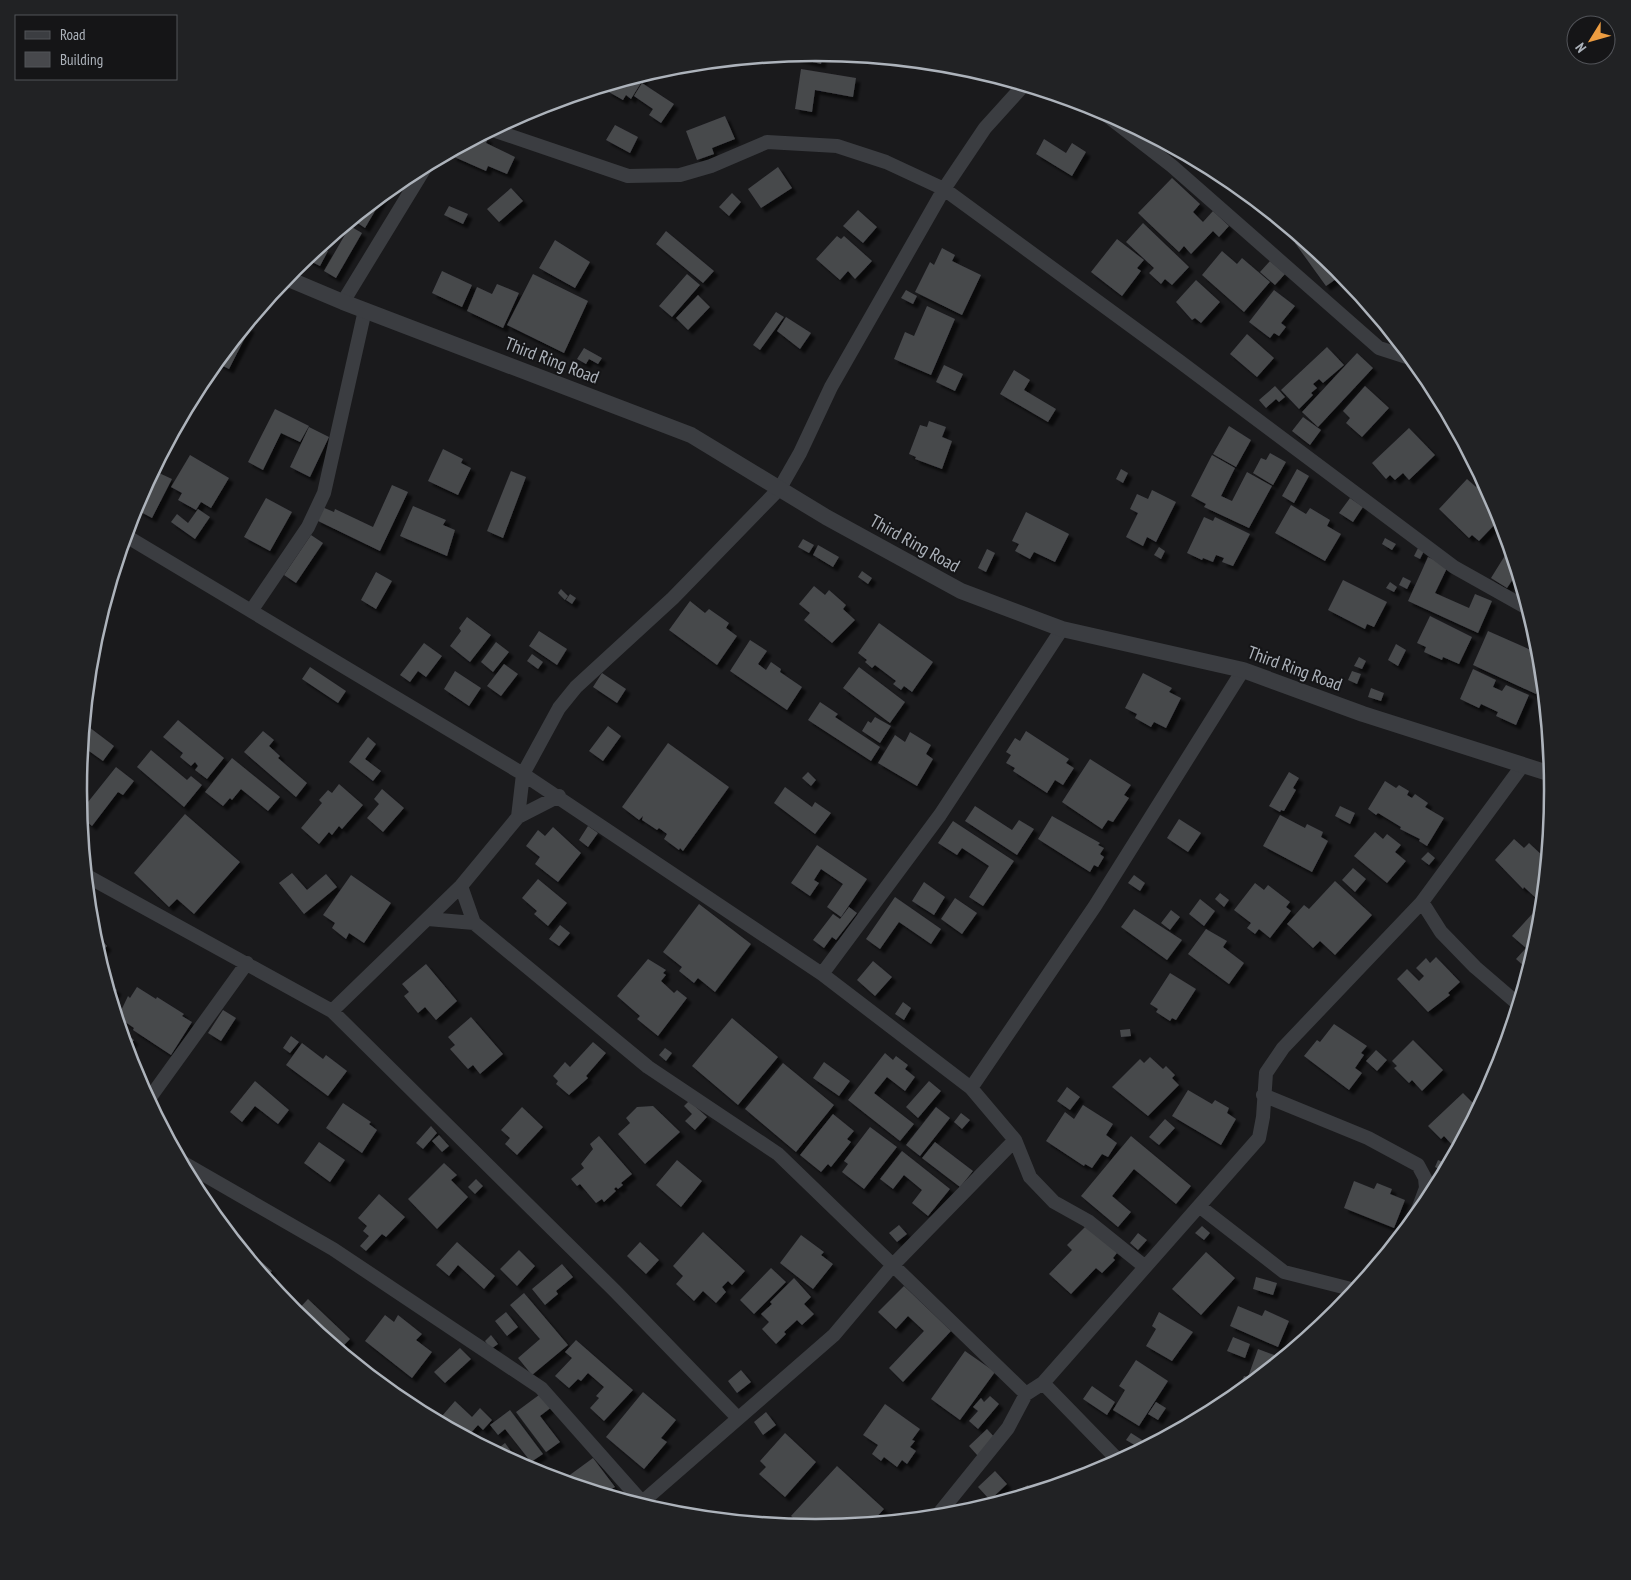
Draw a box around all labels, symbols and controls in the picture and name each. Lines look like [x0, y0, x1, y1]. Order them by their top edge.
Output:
legend [15, 15, 178, 80]
north arrow [1566, 15, 1616, 65]
text: Road [60, 25, 86, 44]
text: N [1571, 39, 1590, 56]
text: Building [60, 50, 103, 69]
street label: Third Ring Road [502, 331, 602, 389]
street label: Third Ring Road [866, 509, 964, 577]
street label: Third Ring Road [1244, 640, 1346, 696]

